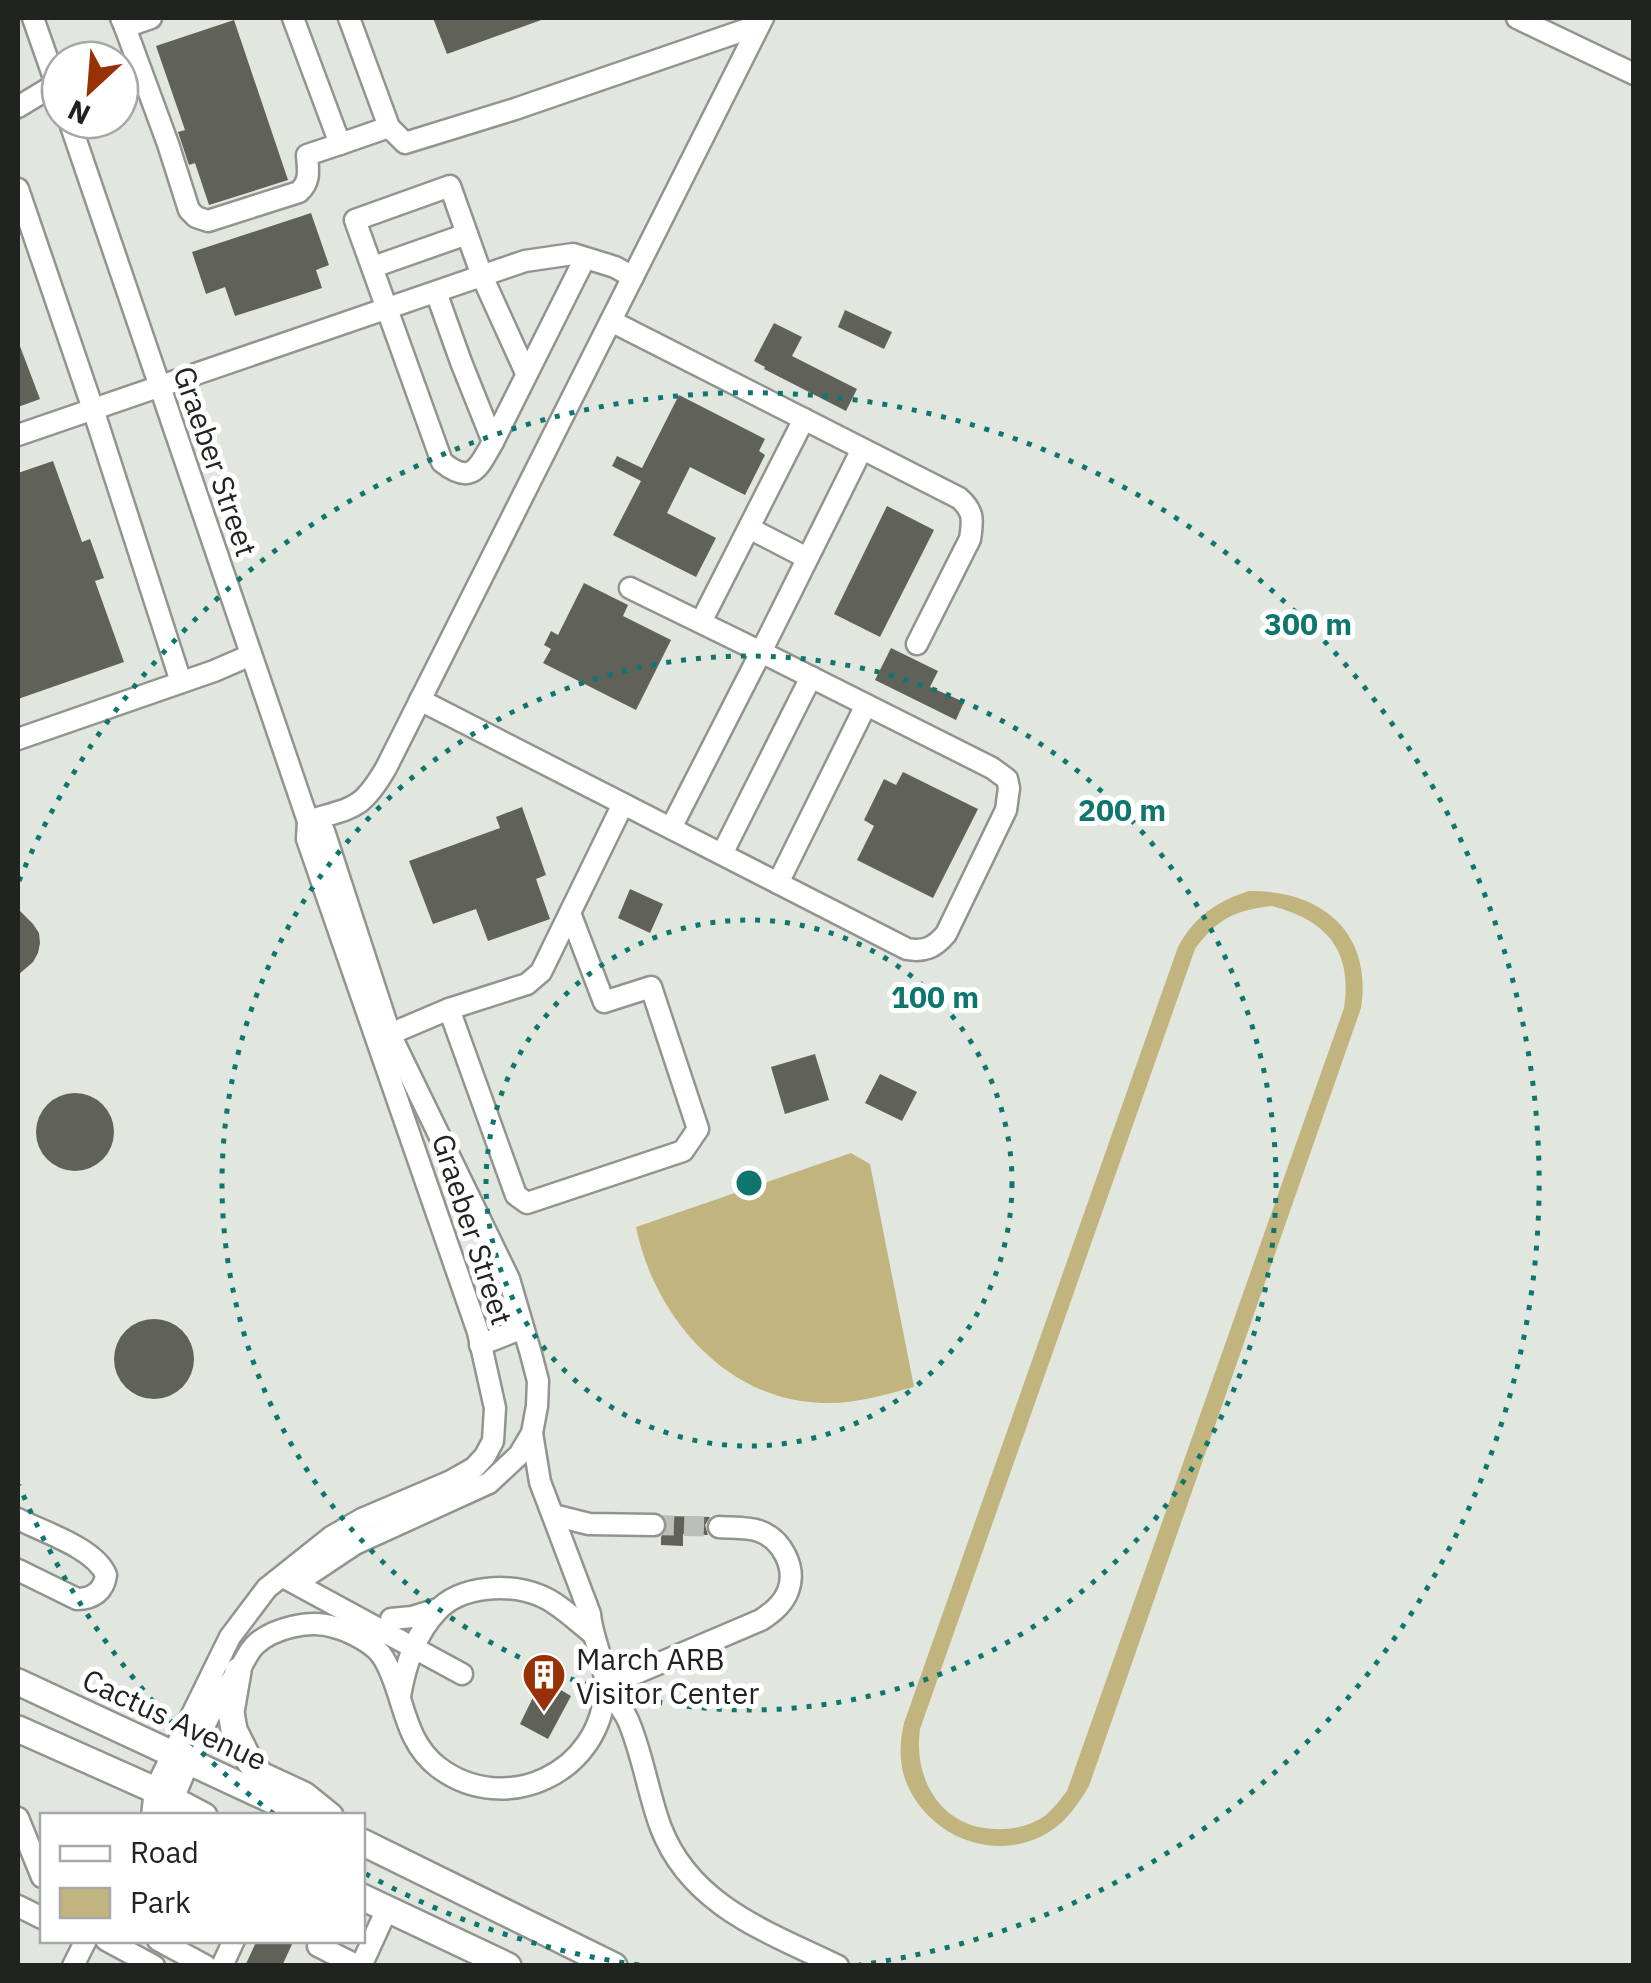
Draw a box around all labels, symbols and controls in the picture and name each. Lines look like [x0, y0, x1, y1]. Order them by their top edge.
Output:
north arrow [40, 40, 140, 140]
text: N [62, 92, 96, 134]
street label: Graeber Street [165, 361, 267, 561]
text: 300 m [1264, 604, 1352, 643]
text: 200 m [1078, 790, 1166, 829]
text: 100 m [891, 977, 979, 1016]
street label: Graeber Street [424, 1129, 522, 1329]
centre of rings [731, 1165, 767, 1201]
place label: March ARB Visitor Center [576, 1639, 759, 1712]
building icon: March ARB Visitor Center [521, 1652, 567, 1713]
street label: Cactus Avenue [77, 1659, 273, 1779]
legend [40, 1813, 365, 1943]
text: Road [130, 1832, 199, 1871]
text: Park [130, 1882, 191, 1921]

